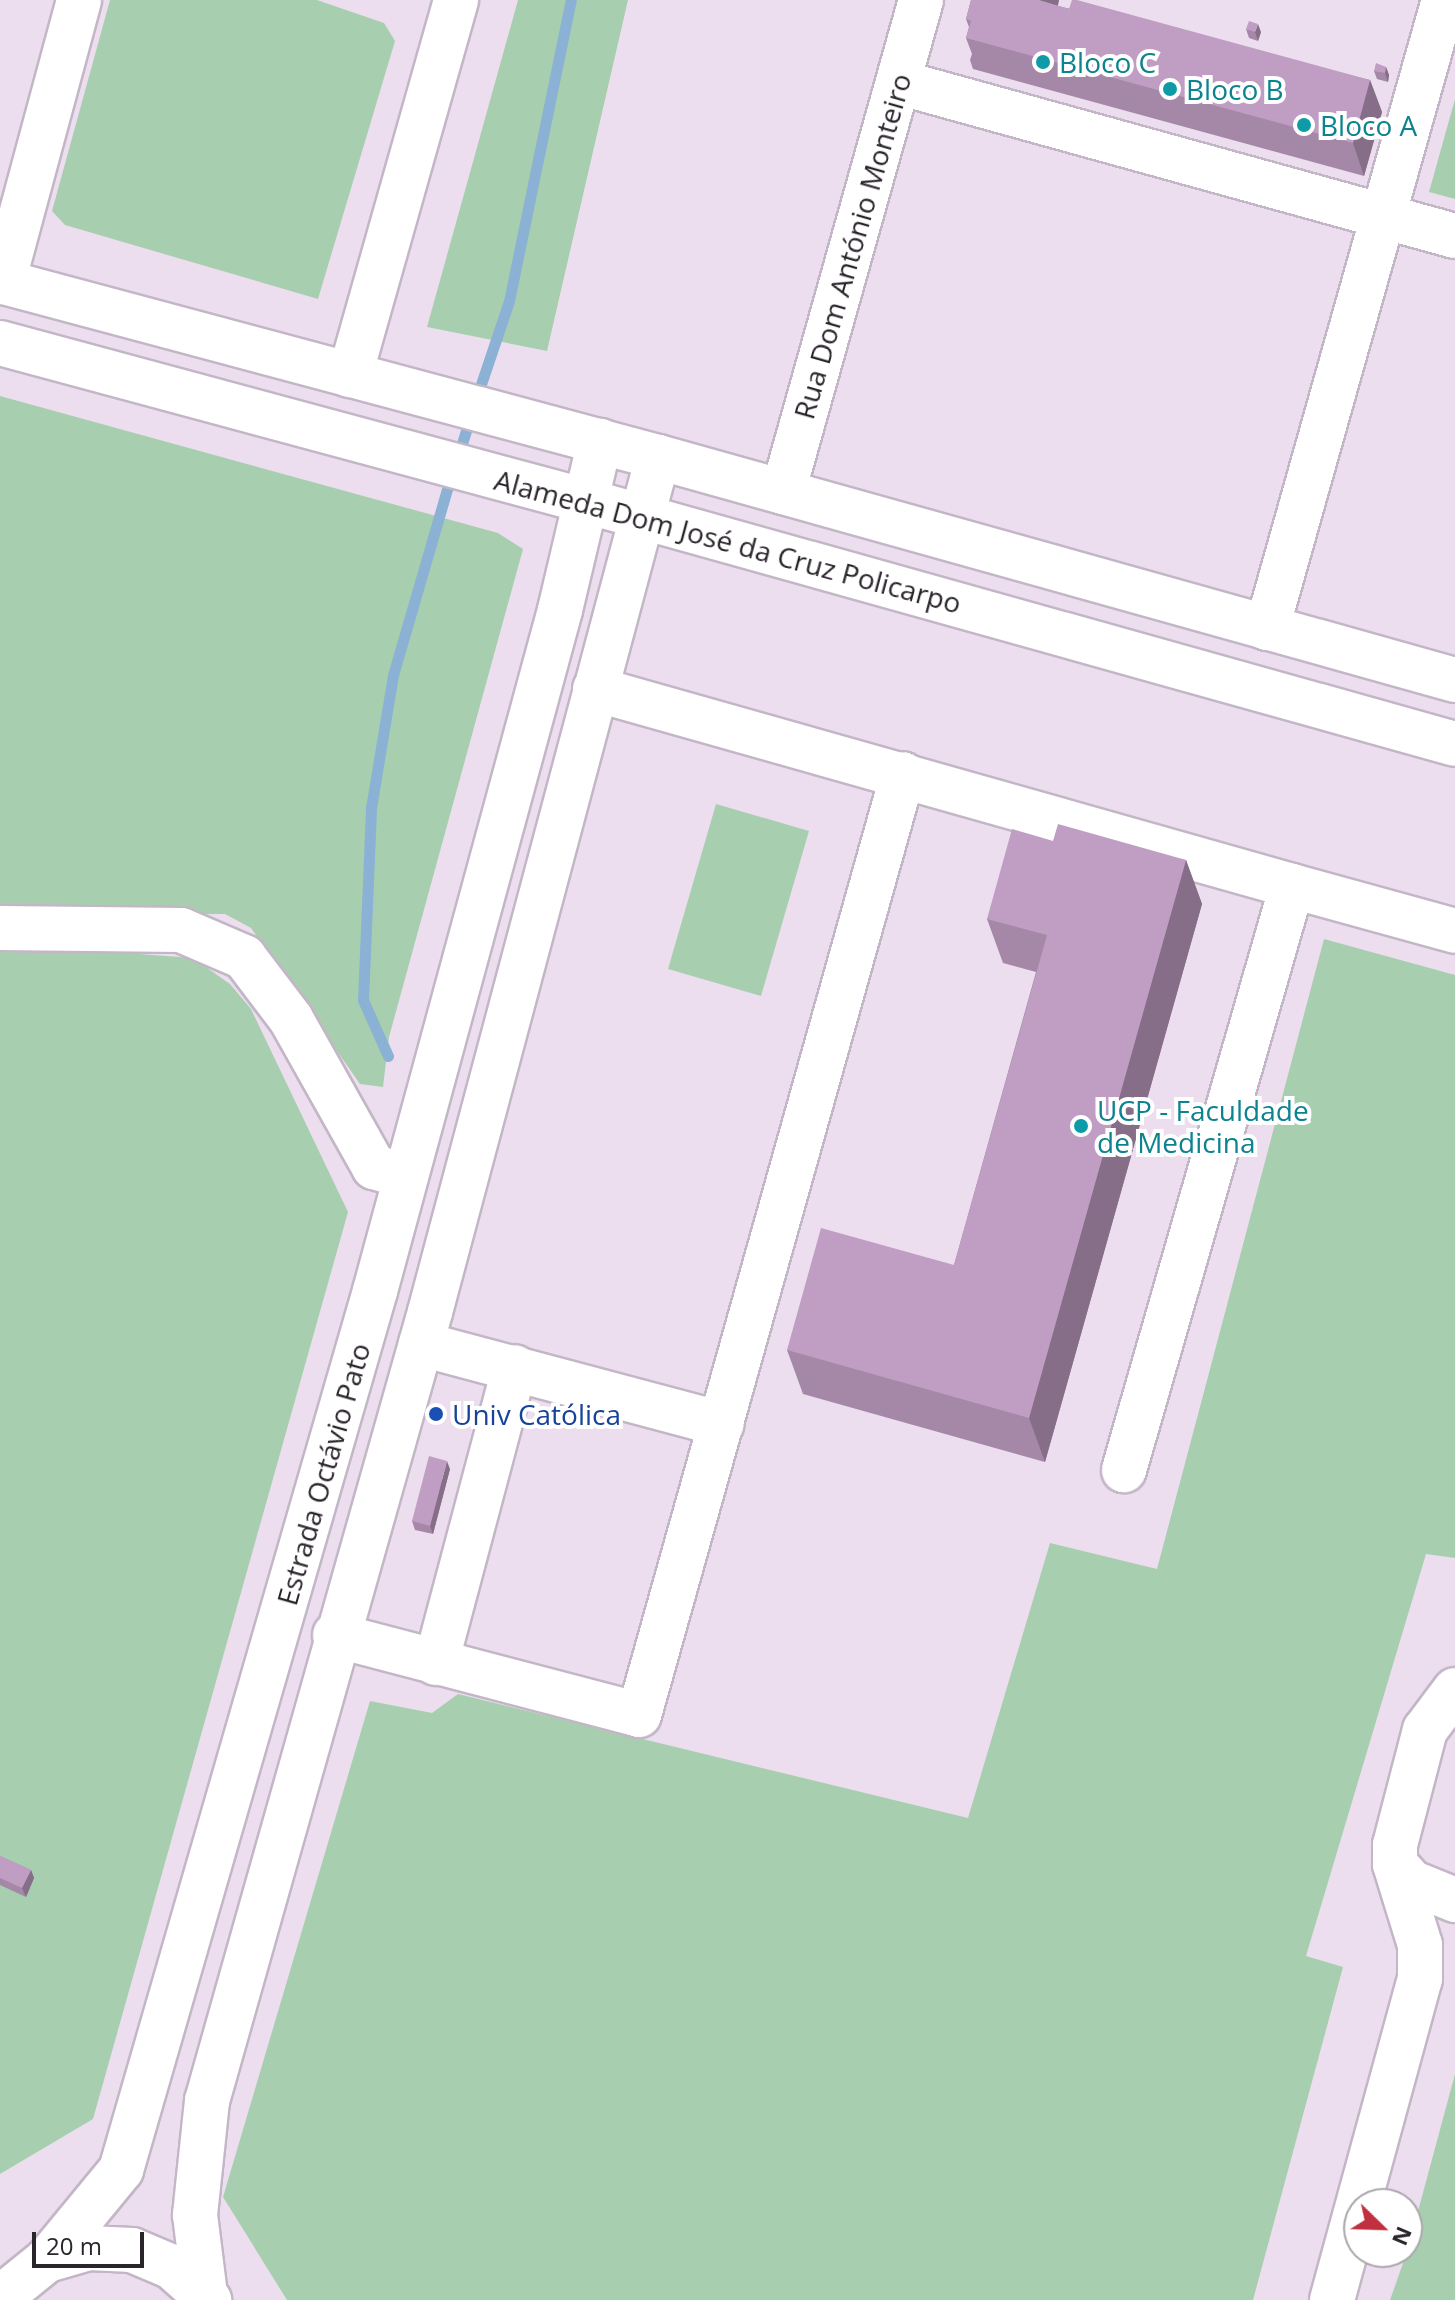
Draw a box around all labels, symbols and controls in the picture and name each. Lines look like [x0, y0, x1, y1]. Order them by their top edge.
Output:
place label: Bloco C [1059, 45, 1156, 79]
marker: Bloco C [1034, 53, 1052, 71]
street label: Rua Dom António Monteiro [787, 69, 917, 423]
place label: Bloco B [1186, 72, 1284, 106]
marker: Bloco B [1161, 80, 1179, 98]
place label: Bloco A [1320, 108, 1417, 142]
marker: Bloco A [1295, 116, 1313, 134]
street label: Alameda Dom José da Cruz Policarpo [491, 462, 965, 620]
place label: UCP - Faculdade de Medicina [1097, 1093, 1309, 1159]
marker: UCP - Faculdade de Medicina [1072, 1117, 1090, 1135]
street label: Estrada Octávio Pato [270, 1339, 376, 1609]
place label: Univ Católica [452, 1397, 621, 1431]
marker: Univ Católica [427, 1405, 445, 1423]
north arrow [1343, 2188, 1423, 2268]
scale bar [36, 2216, 148, 2266]
text: N [1386, 2222, 1421, 2251]
text: 20 m [46, 2229, 102, 2262]

